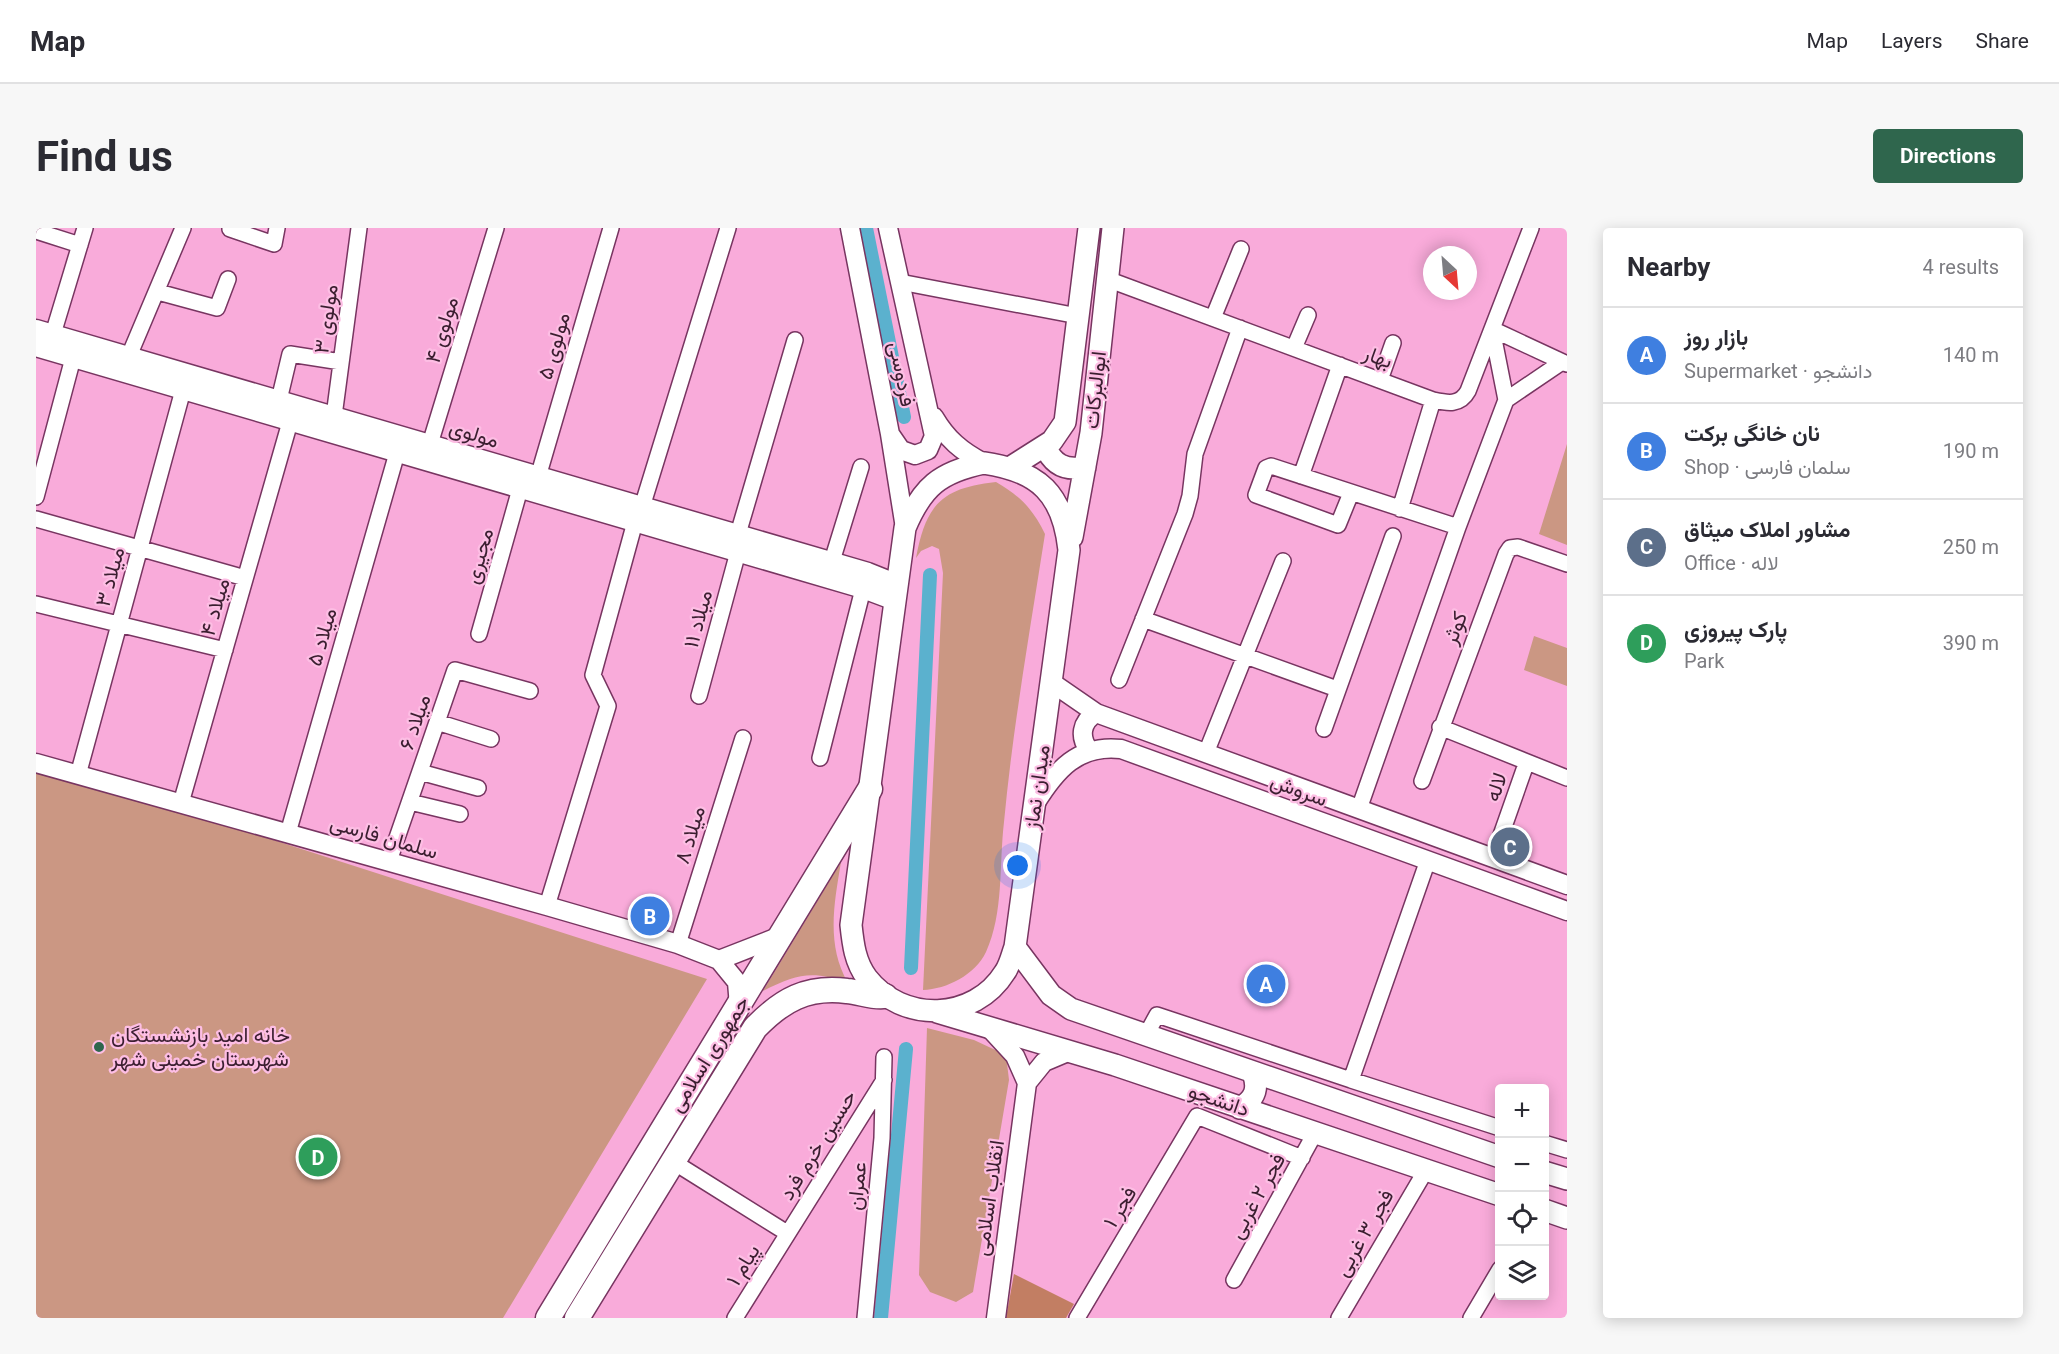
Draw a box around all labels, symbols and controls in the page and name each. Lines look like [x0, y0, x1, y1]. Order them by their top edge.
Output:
text: Map [30, 25, 85, 58]
text: Map [1806, 29, 1848, 53]
text: Layers [1881, 29, 1942, 53]
text: Share [1975, 29, 2029, 53]
button: Directions [1873, 129, 2023, 183]
text: Find us [36, 132, 173, 181]
north arrow [1423, 246, 1477, 300]
text: Nearby [1627, 252, 1710, 282]
text: 4 results [1923, 255, 1999, 279]
street label: مولوی ۳ [309, 283, 344, 355]
street label: مولوی ۴ [421, 294, 464, 366]
street label: مولوی ۵ [533, 310, 576, 382]
text: بازار روز [1684, 325, 1748, 350]
street label: فردوسی [883, 339, 920, 409]
street label: بهار [1359, 340, 1396, 374]
text: A [1640, 343, 1653, 367]
text: 140 m [1943, 343, 1999, 367]
street label: ابوالبرکات [1079, 350, 1112, 430]
text: Supermarket · دانشجو [1684, 359, 1872, 383]
street label: مولوی [446, 415, 502, 454]
text: نان خانگی برکت [1684, 421, 1820, 446]
text: B [1640, 439, 1653, 463]
text: 190 m [1943, 439, 1999, 463]
text: Shop · سلمان فارسی [1684, 455, 1850, 479]
text: مشاور املاک میثاق [1684, 517, 1851, 542]
street label: مجیری [460, 525, 499, 587]
text: C [1640, 535, 1653, 559]
text: 250 m [1943, 535, 1999, 559]
street label: میلاد ۳ [91, 545, 129, 609]
text: Office · لاله [1684, 551, 1779, 575]
street label: میلاد ۴ [195, 575, 235, 639]
street label: میلاد ۱۱ [679, 587, 717, 651]
street label: میلاد ۵ [302, 605, 342, 669]
street label: کوثر [1437, 608, 1473, 649]
text: پارک پیروزی [1684, 617, 1787, 642]
text: D [1640, 631, 1653, 655]
text: 390 m [1943, 631, 1999, 655]
text: Park [1684, 649, 1724, 673]
street label: میلاد ۶ [394, 691, 436, 753]
street label: میدان نماز [1019, 743, 1056, 832]
street label: سروش [1267, 769, 1331, 812]
street label: لاله [1480, 769, 1512, 805]
street label: میلاد ۸ [670, 803, 710, 867]
street label: سلمان فارسی [327, 810, 441, 865]
pin: C [1490, 824, 1530, 870]
your location [1003, 851, 1032, 880]
pin: B [630, 894, 670, 938]
pin: A [1246, 962, 1286, 1006]
street label: جمهوری اسلامی [664, 991, 755, 1117]
place label: خانه امید بازنشستگان شهرستان خمینی شهر [110, 1023, 290, 1072]
marker: خانه امید بازنشستگان شهرستان خمینی شهر [92, 1040, 106, 1054]
street label: دانشجو [1185, 1079, 1252, 1122]
map controls [1495, 1084, 1549, 1300]
button: + [1495, 1084, 1549, 1138]
street label: حسین خرم فرد [775, 1086, 863, 1205]
pin: D [298, 1134, 338, 1180]
street label: انقلاب اسلامی [969, 1138, 1009, 1258]
button: − [1495, 1138, 1549, 1192]
street label: فجر ۲ غربی [1224, 1149, 1291, 1243]
street label: عمران [843, 1161, 872, 1212]
street label: فجر ۱ [1099, 1182, 1142, 1232]
street label: فجر ۳ غربی [1329, 1185, 1399, 1281]
button: locate [1495, 1192, 1549, 1246]
street label: پیام ۱ [721, 1240, 766, 1291]
button: layers [1495, 1246, 1549, 1300]

